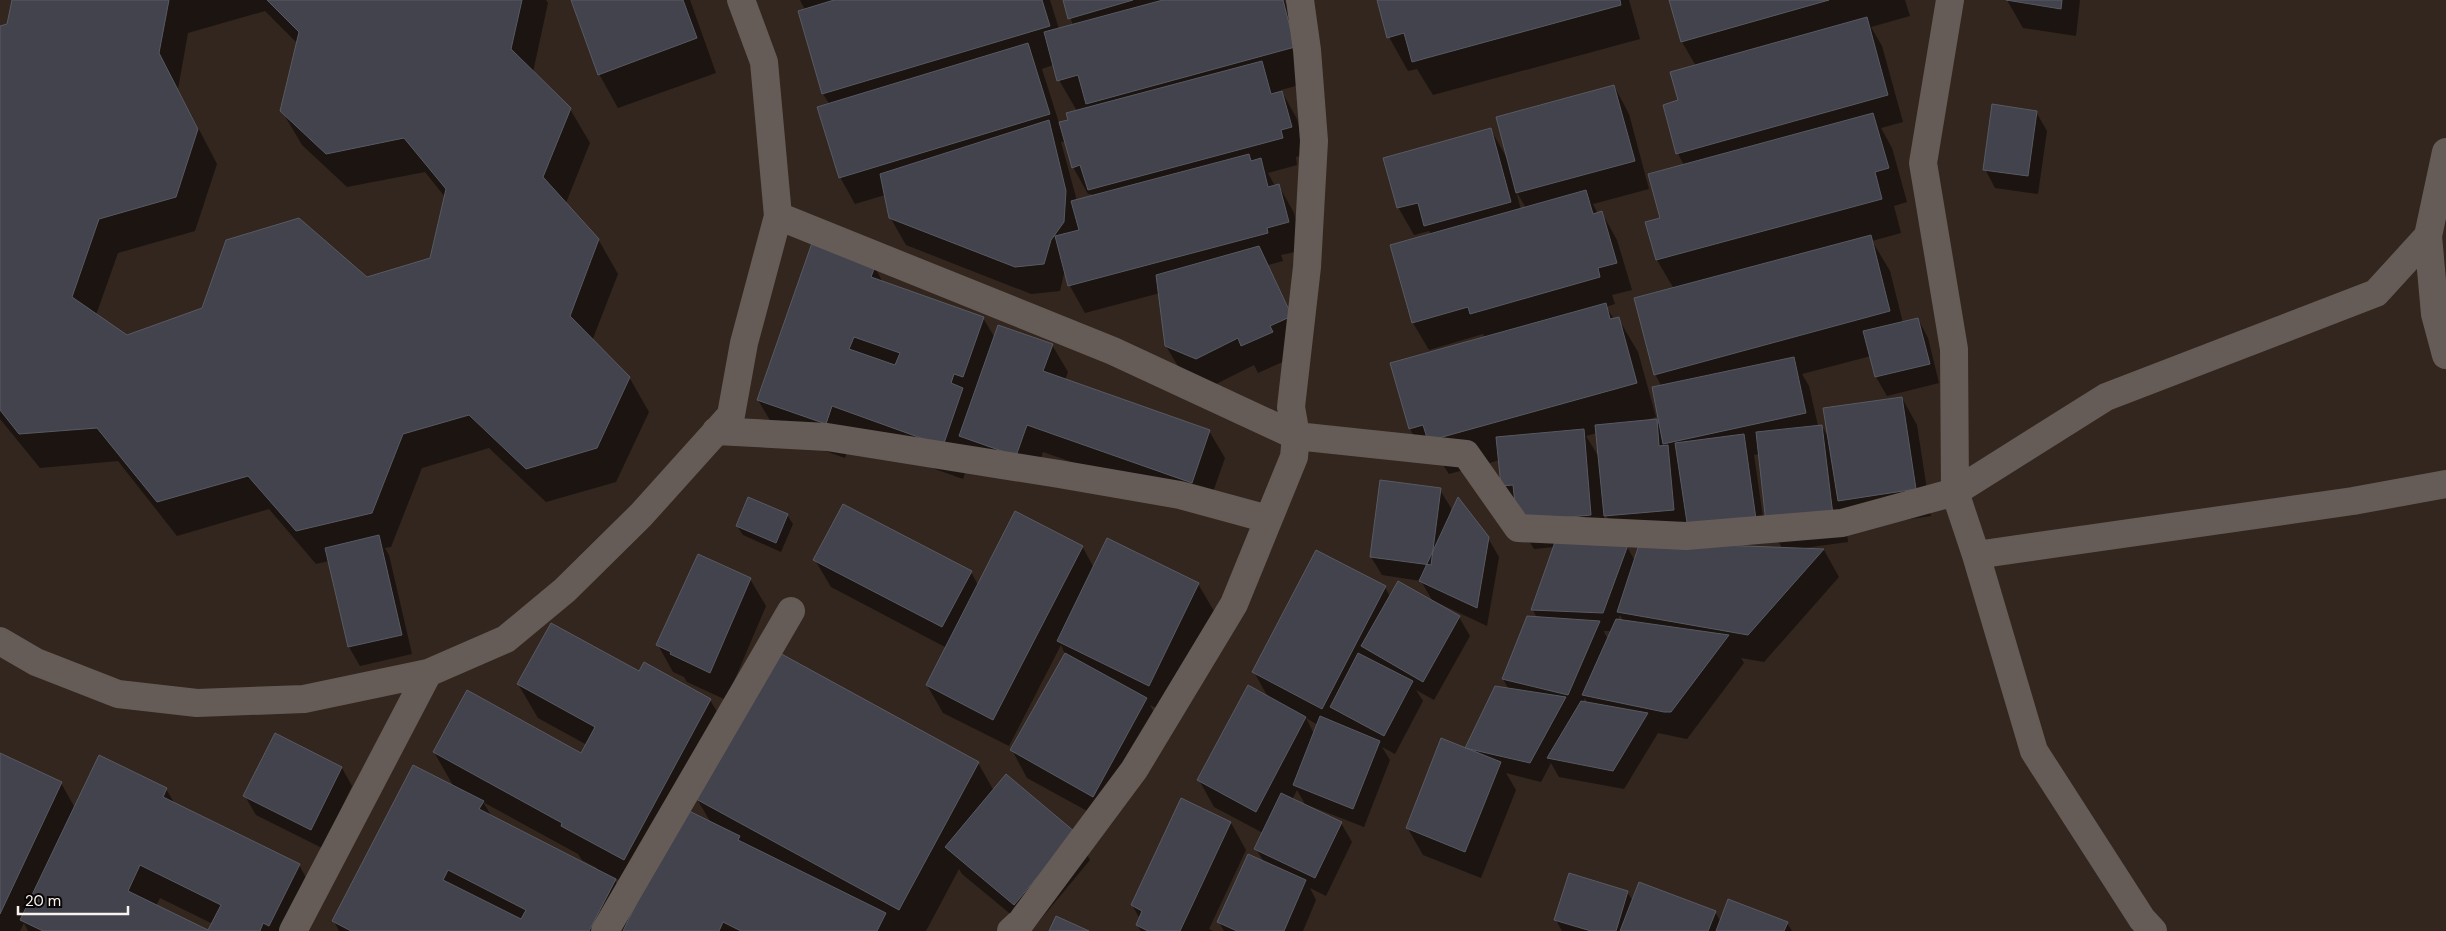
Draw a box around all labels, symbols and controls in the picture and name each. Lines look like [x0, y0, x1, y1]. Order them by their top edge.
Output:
scale bar [18, 884, 128, 916]
text: 20 m [25, 891, 61, 911]

